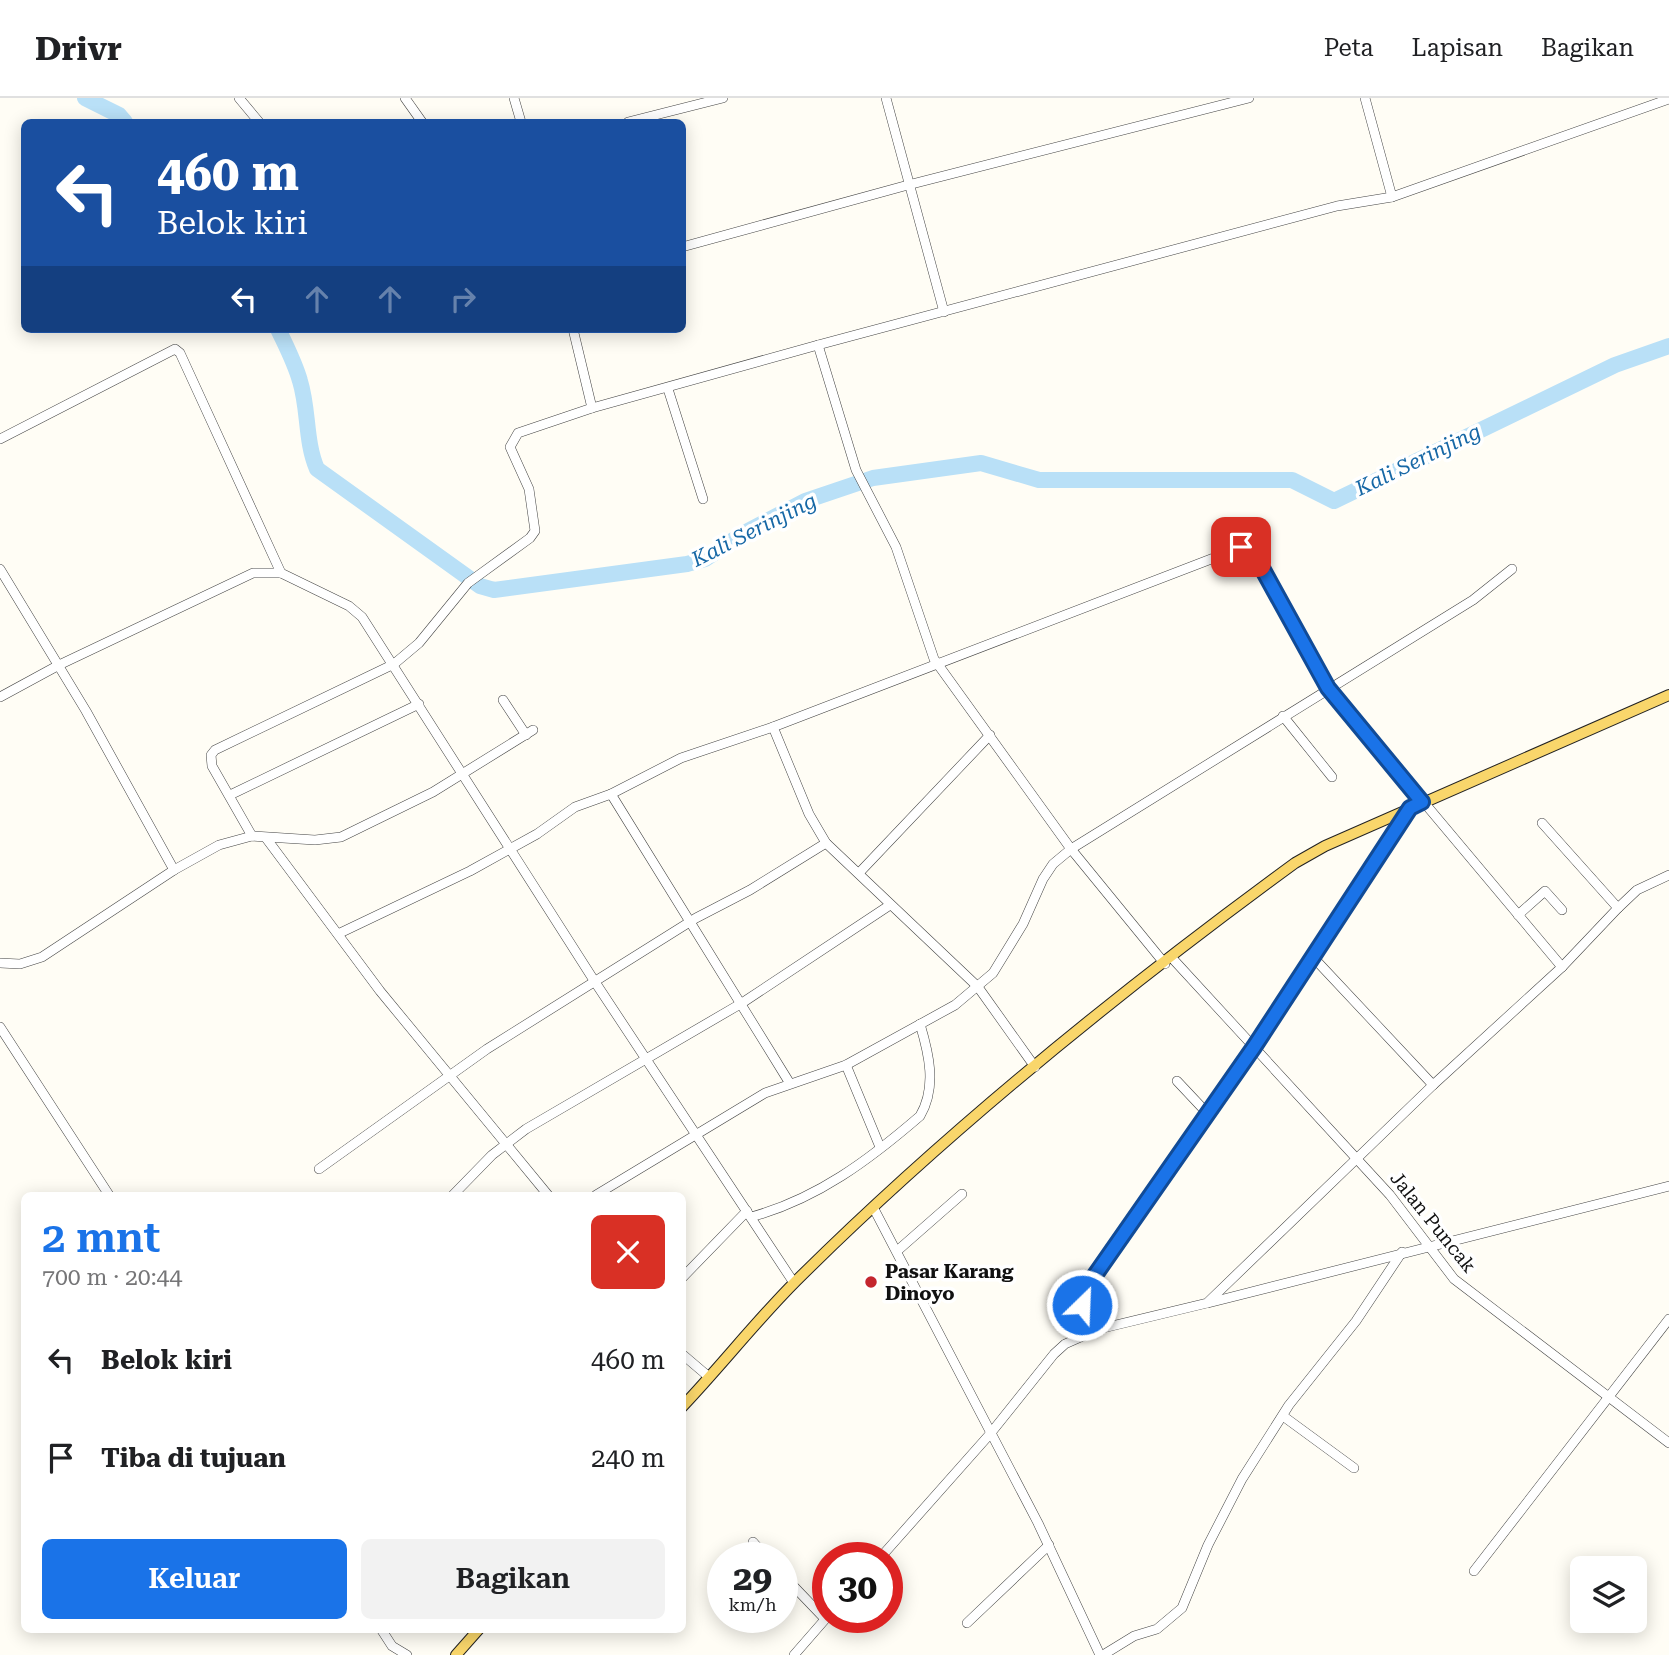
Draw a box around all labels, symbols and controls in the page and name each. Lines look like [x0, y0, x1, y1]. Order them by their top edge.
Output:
text: Drivr [35, 29, 122, 68]
text: Peta [1324, 34, 1374, 62]
text: Lapisan [1412, 34, 1503, 62]
text: Bagikan [1541, 34, 1634, 62]
text: 460 m [157, 145, 299, 202]
icon: left [42, 147, 133, 238]
text: Belok kiri [157, 204, 308, 242]
icon: left [225, 280, 263, 318]
icon: ahead [298, 280, 336, 318]
icon: ahead [371, 280, 409, 318]
icon: right [444, 280, 482, 318]
water label: Kali Serinjing [1350, 419, 1485, 501]
water label: Kali Serinjing [687, 488, 820, 572]
pin [1211, 517, 1271, 577]
icon: arrive [1222, 528, 1260, 566]
street label: Jalan Puncak [1385, 1167, 1481, 1277]
text: 2 mnt [42, 1213, 160, 1262]
button: close [591, 1215, 665, 1289]
place label: Pasar Karang Dinoyo [885, 1260, 1014, 1305]
text: 700 m · 20:44 [42, 1264, 182, 1291]
position arrow [1045, 1268, 1119, 1342]
marker: Pasar Karang Dinoyo [863, 1274, 879, 1290]
icon: left [42, 1341, 80, 1379]
text: Belok kiri [101, 1345, 232, 1375]
text: 460 m [591, 1345, 665, 1375]
icon: arrive [42, 1439, 80, 1477]
text: Tiba di tujuan [101, 1443, 286, 1473]
text: 240 m [591, 1443, 665, 1473]
button: Keluar [42, 1539, 347, 1619]
button: Bagikan [361, 1539, 665, 1619]
speed limit sign: 30 [812, 1542, 903, 1633]
map controls [1570, 1556, 1647, 1633]
button: layers [1570, 1556, 1647, 1633]
text: 29 [733, 1558, 772, 1599]
text: km/h [728, 1594, 777, 1615]

